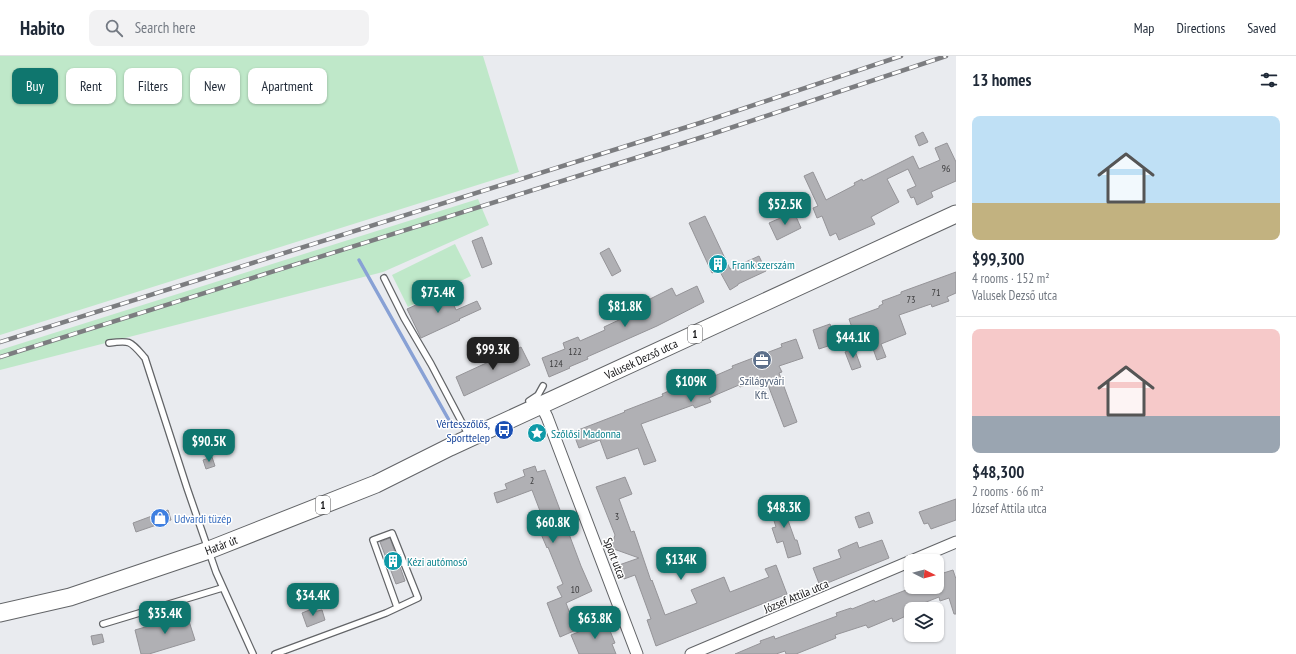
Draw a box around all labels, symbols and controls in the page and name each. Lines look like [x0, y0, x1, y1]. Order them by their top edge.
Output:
search box [89, 10, 369, 46]
text: Habito [20, 16, 65, 40]
icon: search [103, 17, 125, 39]
text: Search here [135, 18, 196, 37]
text: Map [1134, 19, 1154, 37]
text: Directions [1176, 19, 1225, 37]
text: Saved [1247, 19, 1276, 37]
chip: Buy [12, 68, 58, 104]
chip: Rent [66, 68, 116, 104]
chip: Filters [124, 68, 182, 104]
chip: New [190, 68, 240, 104]
chip: Apartment [248, 68, 327, 104]
text: 13 homes [972, 69, 1031, 91]
icon: filters [1258, 69, 1280, 91]
icon: home [1090, 142, 1162, 214]
house number: 96 [942, 162, 951, 175]
pin: $52.5K [752, 192, 818, 226]
text: $52.5K [768, 196, 802, 213]
text: $99,300 [972, 248, 1024, 270]
building icon: Frank szerszám [707, 253, 729, 275]
place label: Frank szerszám [732, 257, 795, 272]
text: 4 rooms · 152 m² [972, 270, 1050, 287]
pin: $75.4K [405, 280, 471, 314]
text: $75.4K [421, 284, 455, 301]
house number: 71 [932, 286, 941, 299]
text: Valusek Dezső utca [972, 287, 1057, 304]
house number: 73 [907, 293, 916, 306]
pin: $81.8K [592, 294, 658, 328]
text: $81.8K [608, 298, 642, 315]
road number: 1 [688, 325, 702, 343]
pin: $44.1K [820, 325, 886, 359]
text: $44.1K [836, 329, 870, 346]
street label: Valusek Dezső utca [601, 336, 680, 383]
pin: $99.3K [460, 337, 526, 371]
text: $99.3K [476, 341, 510, 358]
house number: 122 [568, 345, 582, 358]
office icon: Szilágyvári Kft. [751, 349, 773, 371]
icon: home [1090, 355, 1162, 427]
house number: 124 [549, 357, 563, 370]
pin: $109K [663, 369, 719, 403]
text: $109K [675, 373, 707, 390]
place label: Szilágyvári Kft. [740, 373, 784, 402]
place label: Vértesszőlős, Sporttelep [436, 416, 490, 445]
bus stop icon: Vértesszőlős, Sporttelep [493, 419, 515, 441]
place icon: Szőlősi Madonna [526, 422, 548, 444]
place label: Szőlősi Madonna [551, 426, 621, 441]
pin: $90.5K [176, 429, 242, 463]
text: $90.5K [192, 433, 226, 450]
text: $48,300 [972, 461, 1024, 483]
house number: 2 [530, 474, 534, 487]
text: 2 rooms · 66 m² [972, 483, 1044, 500]
pin: $48.3K [751, 495, 817, 529]
road number: 1 [316, 496, 330, 514]
text: $48.3K [767, 499, 801, 516]
text: József Attila utca [972, 500, 1047, 517]
shop icon: Udvardi tüzép [149, 507, 171, 529]
pin: $60.8K [520, 510, 586, 544]
house number: 3 [615, 510, 619, 523]
place label: Udvardi tüzép [174, 511, 231, 526]
text: $60.8K [536, 514, 570, 531]
street label: Határ út [203, 532, 240, 558]
street label: Sport utca [600, 535, 630, 581]
pin: $134K [653, 547, 709, 581]
building icon: Kézi autómosó [382, 550, 404, 572]
text: $134K [665, 551, 697, 568]
place label: Kézi autómosó [407, 554, 467, 569]
north arrow [904, 554, 944, 594]
map controls [904, 554, 944, 642]
street label: József Attila utca [760, 576, 831, 617]
pin: $34.4K [280, 583, 346, 617]
house number: 10 [571, 583, 580, 596]
text: $34.4K [296, 587, 330, 604]
pin: $35.4K [132, 601, 198, 635]
button: layers [904, 602, 944, 642]
text: $35.4K [148, 605, 182, 622]
pin: $63.8K [562, 606, 628, 640]
text: $63.8K [578, 610, 612, 627]

